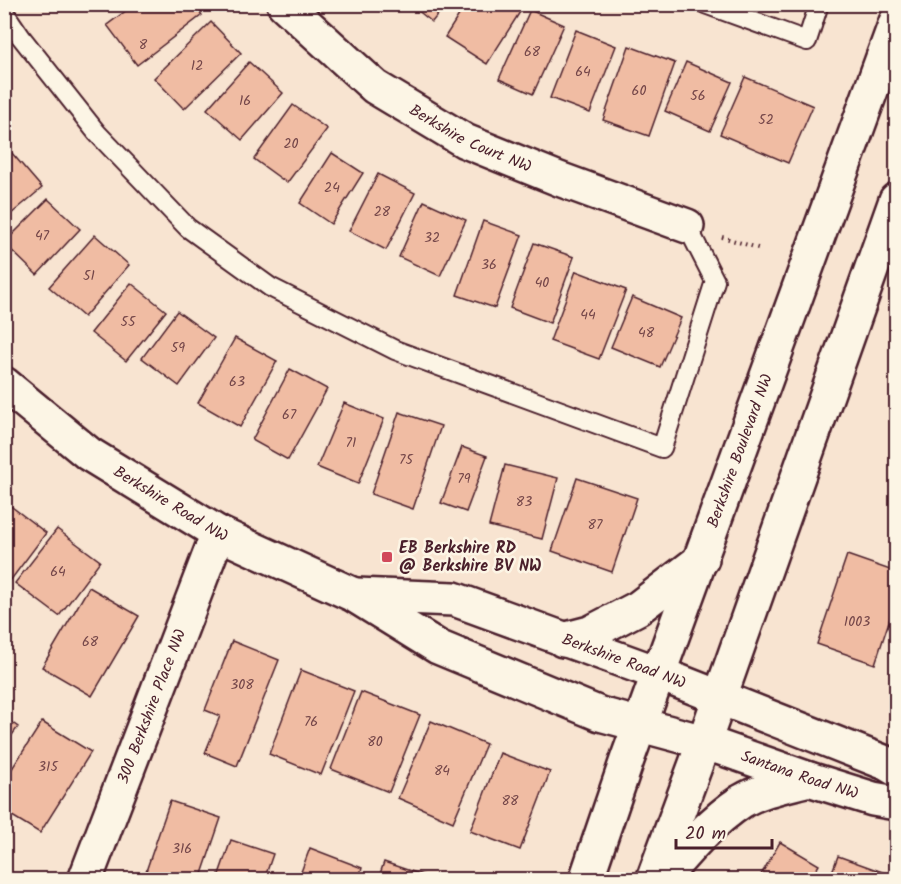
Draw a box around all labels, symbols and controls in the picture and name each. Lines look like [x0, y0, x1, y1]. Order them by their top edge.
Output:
house number: 8 [139, 34, 148, 56]
house number: 68 [524, 41, 541, 63]
house number: 12 [191, 55, 203, 77]
house number: 64 [575, 61, 591, 83]
house number: 60 [632, 80, 646, 102]
house number: 56 [690, 85, 706, 107]
house number: 16 [239, 90, 251, 112]
street label: Berkshire Court NW [404, 98, 535, 179]
house number: 52 [758, 109, 774, 131]
house number: 20 [283, 133, 299, 155]
house number: 24 [324, 177, 340, 199]
house number: 28 [374, 201, 391, 223]
house number: 47 [35, 225, 50, 247]
house number: 32 [424, 227, 440, 249]
house number: 36 [481, 254, 497, 276]
house number: 51 [83, 265, 95, 287]
house number: 40 [535, 272, 549, 294]
house number: 44 [580, 304, 596, 326]
house number: 55 [120, 311, 137, 333]
house number: 48 [638, 322, 655, 344]
house number: 59 [171, 337, 185, 359]
street label: Berkshire Boulevard NW [700, 370, 779, 531]
house number: 63 [229, 371, 245, 393]
house number: 67 [282, 404, 297, 426]
house number: 71 [346, 432, 356, 454]
house number: 75 [399, 449, 414, 471]
street label: Berkshire Road NW [109, 459, 232, 548]
house number: 79 [457, 468, 471, 490]
house number: 83 [516, 491, 532, 513]
house number: 87 [588, 514, 603, 536]
place label: EB Berkshire RD @ Berkshire BV NW [399, 536, 542, 579]
marker: EB Berkshire RD @ Berkshire BV NW [380, 550, 394, 564]
house number: 64 [50, 561, 66, 583]
house number: 1003 [844, 611, 870, 633]
street label: 300 Berkshire Place NW [111, 625, 193, 787]
street label: Berkshire Road NW [559, 627, 690, 695]
house number: 68 [82, 631, 99, 653]
house number: 308 [230, 674, 254, 696]
house number: 76 [304, 711, 318, 733]
house number: 80 [367, 731, 383, 753]
street label: Santana Road NW [738, 744, 862, 806]
house number: 315 [38, 756, 59, 778]
house number: 84 [434, 760, 450, 782]
house number: 88 [502, 790, 519, 812]
scale bar [676, 812, 772, 850]
text: 20 m [685, 820, 726, 849]
house number: 316 [172, 838, 192, 860]

